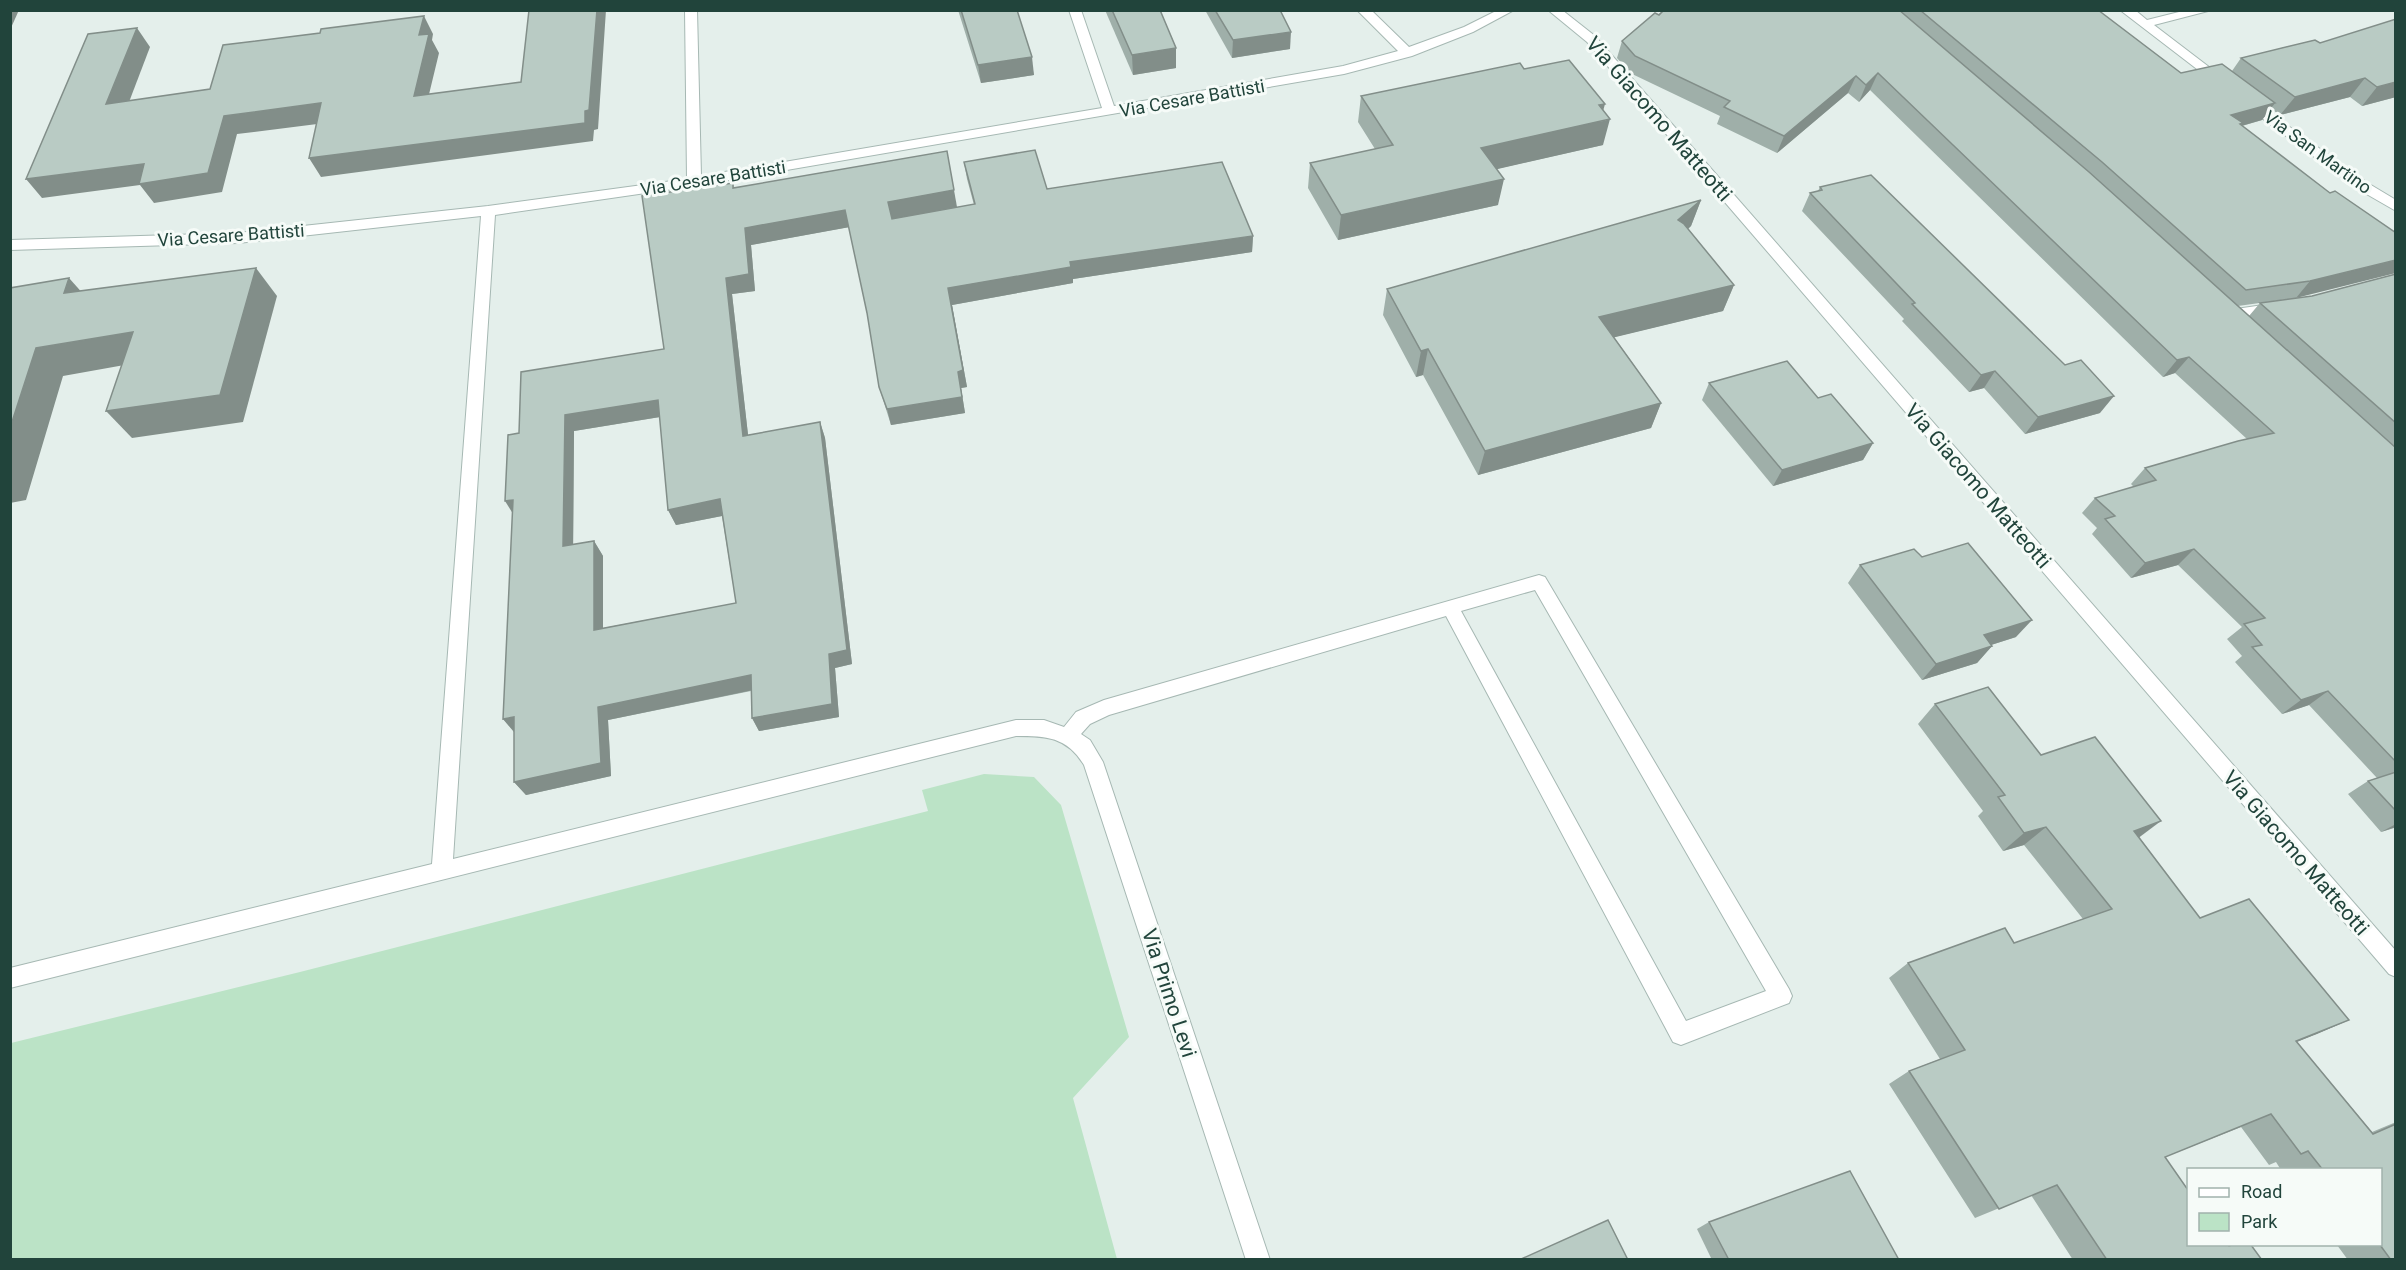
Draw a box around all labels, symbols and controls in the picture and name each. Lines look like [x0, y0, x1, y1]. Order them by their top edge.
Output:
street label: Via Giacomo Matteotti [1581, 32, 1737, 206]
street label: Via Cesare Battisti [1118, 75, 1266, 121]
street label: Via San Martino [2260, 106, 2376, 198]
street label: Via Cesare Battisti [639, 156, 787, 200]
street label: Via Cesare Battisti [157, 219, 305, 251]
street label: Via Giacomo Matteotti [1900, 399, 2056, 573]
street label: Via Giacomo Matteotti [2218, 766, 2374, 940]
street label: Via Primo Levi [1137, 926, 1201, 1060]
legend [2187, 1168, 2382, 1246]
text: Road [2241, 1181, 2282, 1202]
text: Park [2241, 1211, 2278, 1232]

